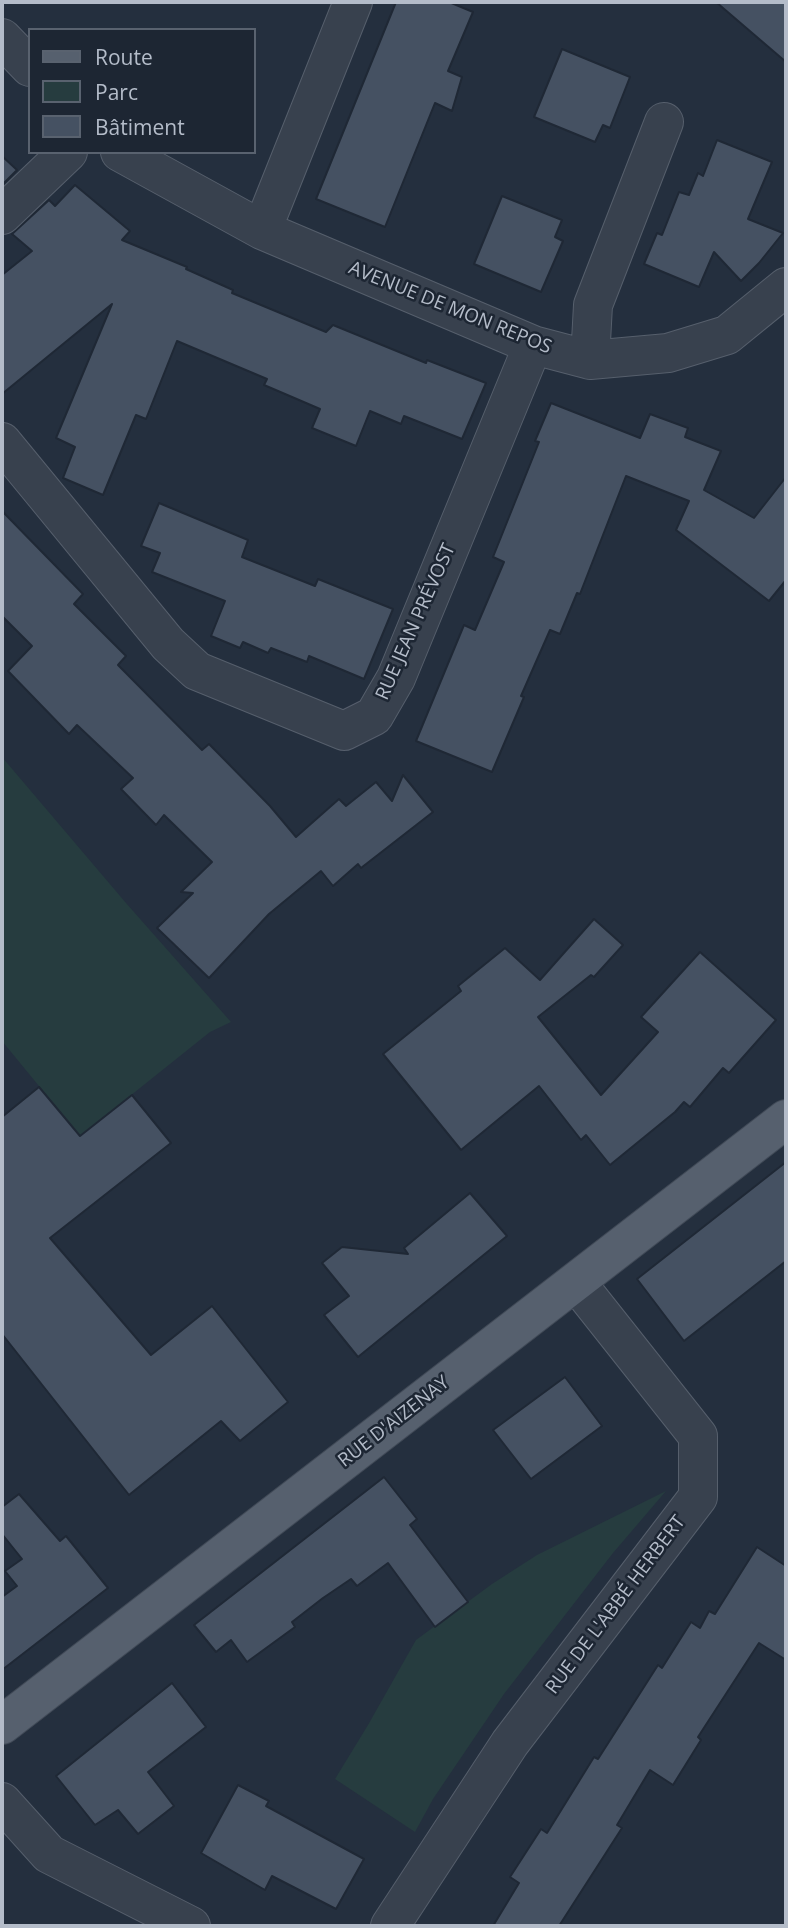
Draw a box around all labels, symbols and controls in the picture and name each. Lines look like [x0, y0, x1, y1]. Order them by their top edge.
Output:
legend [28, 28, 256, 154]
text: Route [95, 43, 153, 71]
text: Parc [95, 78, 138, 106]
text: Bâtiment [95, 113, 185, 141]
street label: AVENUE DE MON REPOS [345, 257, 555, 359]
street label: RUE JEAN PRÉVOST [371, 540, 461, 704]
street label: RUE D'AIZENAY [334, 1372, 454, 1472]
street label: RUE DE L'ABBÉ HERBERT [541, 1511, 691, 1699]

